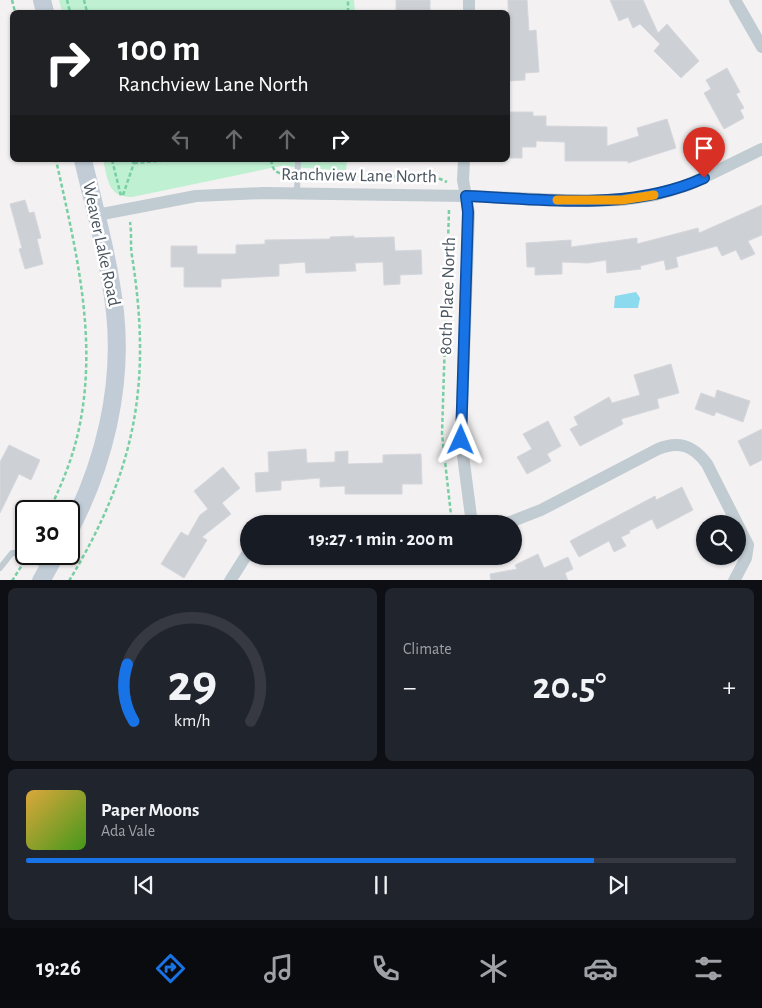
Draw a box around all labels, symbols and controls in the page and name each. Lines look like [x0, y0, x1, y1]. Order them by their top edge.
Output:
icon: right [35, 30, 100, 95]
text: 100 m [118, 32, 201, 67]
text: Ranchview Lane North [118, 73, 309, 95]
icon: left [167, 125, 195, 153]
icon: ahead [220, 125, 248, 153]
icon: ahead [273, 125, 301, 153]
icon: right [326, 125, 354, 153]
pin [683, 127, 725, 178]
icon: arrive [690, 134, 718, 162]
street label: Ranchview Lane North [281, 166, 437, 186]
street label: Weaver Lake Road [79, 180, 123, 308]
street label: 80th Place North [437, 237, 459, 355]
position arrow [434, 413, 486, 465]
speed limit sign: 30 [15, 500, 80, 565]
map controls [696, 515, 746, 565]
button: search [696, 515, 746, 565]
text: 19:27 · 1 min · 200 m [309, 530, 453, 549]
text: Climate [403, 641, 452, 657]
text: 29 [168, 658, 217, 710]
text: 20.5° [533, 668, 606, 706]
text: − [403, 674, 416, 702]
text: + [723, 674, 736, 702]
text: km/h [174, 712, 211, 730]
text: Paper Moons [101, 801, 199, 820]
text: Ada Vale [101, 823, 155, 839]
icon: previous [130, 871, 158, 899]
icon: pause [367, 871, 395, 899]
icon: next [604, 871, 632, 899]
icon: directions [153, 951, 188, 986]
icon: music [261, 951, 296, 986]
icon: phone [368, 951, 403, 986]
icon: climate [476, 951, 511, 986]
icon: car [583, 951, 618, 986]
icon: filters [691, 951, 726, 986]
text: 19:26 [36, 957, 81, 979]

